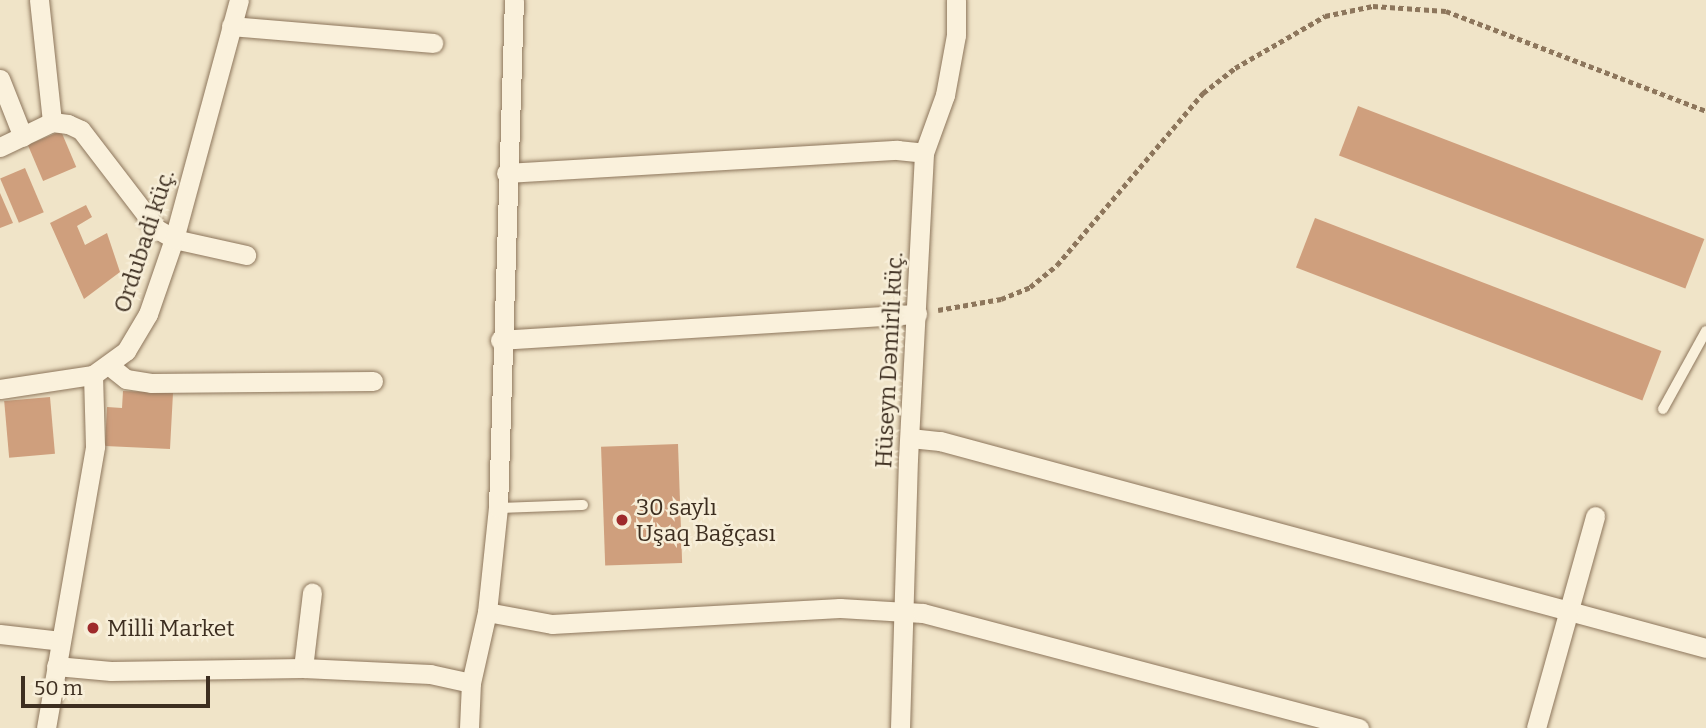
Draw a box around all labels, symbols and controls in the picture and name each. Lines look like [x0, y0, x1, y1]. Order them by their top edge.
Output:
street label: Ordubadi küç. [108, 166, 180, 316]
street label: Hüseyn Dəmirli küç. [870, 251, 908, 469]
place label: 30 saylı Uşaq Bağçası [636, 493, 776, 547]
marker: 30 saylı Uşaq Bağçası [614, 512, 630, 528]
place label: Milli Market [107, 614, 235, 642]
marker: Milli Market [85, 620, 101, 636]
scale bar [24, 662, 214, 706]
text: 50 m [34, 675, 83, 701]

